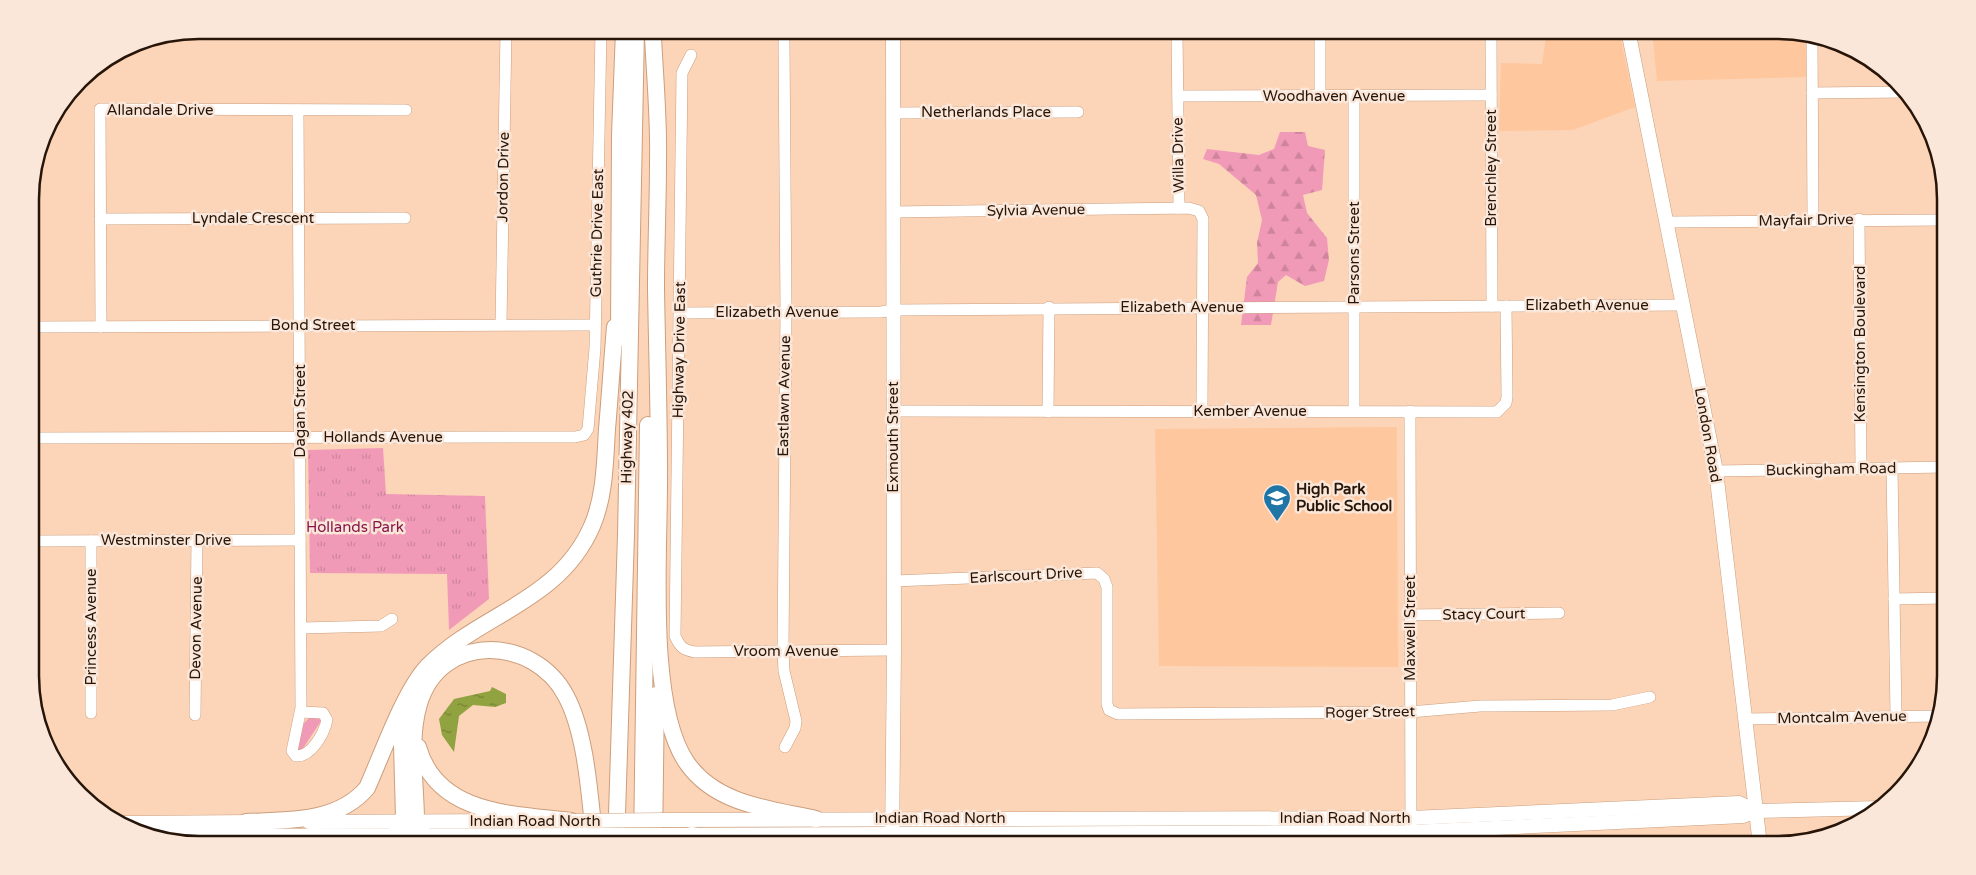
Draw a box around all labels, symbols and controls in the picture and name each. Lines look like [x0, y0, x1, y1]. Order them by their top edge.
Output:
street label: Woodhaven Avenue [1263, 87, 1405, 105]
street label: Allandale Drive [106, 101, 214, 119]
street label: Netherlands Place [921, 103, 1051, 121]
street label: Brenchley Street [1482, 109, 1500, 227]
street label: Willa Drive [1168, 117, 1188, 193]
street label: Jordon Drive [493, 132, 513, 222]
street label: Guthrie Drive East [587, 168, 607, 298]
street label: Sylvia Avenue [987, 200, 1085, 220]
street label: Parsons Street [1345, 201, 1363, 305]
street label: Lyndale Crescent [192, 209, 315, 227]
street label: Mayfair Drive [1758, 210, 1854, 230]
street label: Kensington Boulevard [1851, 266, 1869, 423]
street label: Highway Drive East [669, 281, 689, 419]
street label: Elizabeth Avenue [1525, 296, 1649, 314]
street label: Elizabeth Avenue [1120, 298, 1244, 316]
street label: Elizabeth Avenue [715, 303, 839, 321]
street label: Bond Street [271, 316, 356, 334]
street label: Eastlawn Avenue [774, 335, 794, 457]
street label: Dagan Street [291, 364, 309, 458]
street label: Exmouth Street [884, 381, 902, 493]
street label: London Road [1691, 386, 1725, 484]
street label: Highway 402 [617, 390, 637, 484]
street label: Kember Avenue [1193, 402, 1307, 420]
street label: Hollands Avenue [323, 428, 443, 446]
street label: Buckingham Road [1765, 459, 1897, 479]
place label: High Park Public School [1296, 480, 1392, 515]
school or university icon: High Park Public School [1262, 483, 1292, 522]
park label: Hollands Park [306, 518, 404, 536]
street label: Westminster Drive [101, 531, 231, 549]
street label: Earlscourt Drive [969, 563, 1083, 587]
street label: Princess Avenue [82, 569, 100, 686]
street label: Maxwell Street [1401, 575, 1419, 681]
street label: Devon Avenue [186, 576, 206, 680]
street label: Stacy Court [1442, 604, 1526, 624]
street label: Vroom Avenue [734, 642, 838, 660]
street label: Roger Street [1325, 702, 1416, 722]
street label: Montcalm Avenue [1777, 707, 1907, 727]
street label: Indian Road North [874, 809, 1006, 827]
street label: Indian Road North [1279, 809, 1411, 827]
street label: Indian Road North [469, 812, 601, 830]

